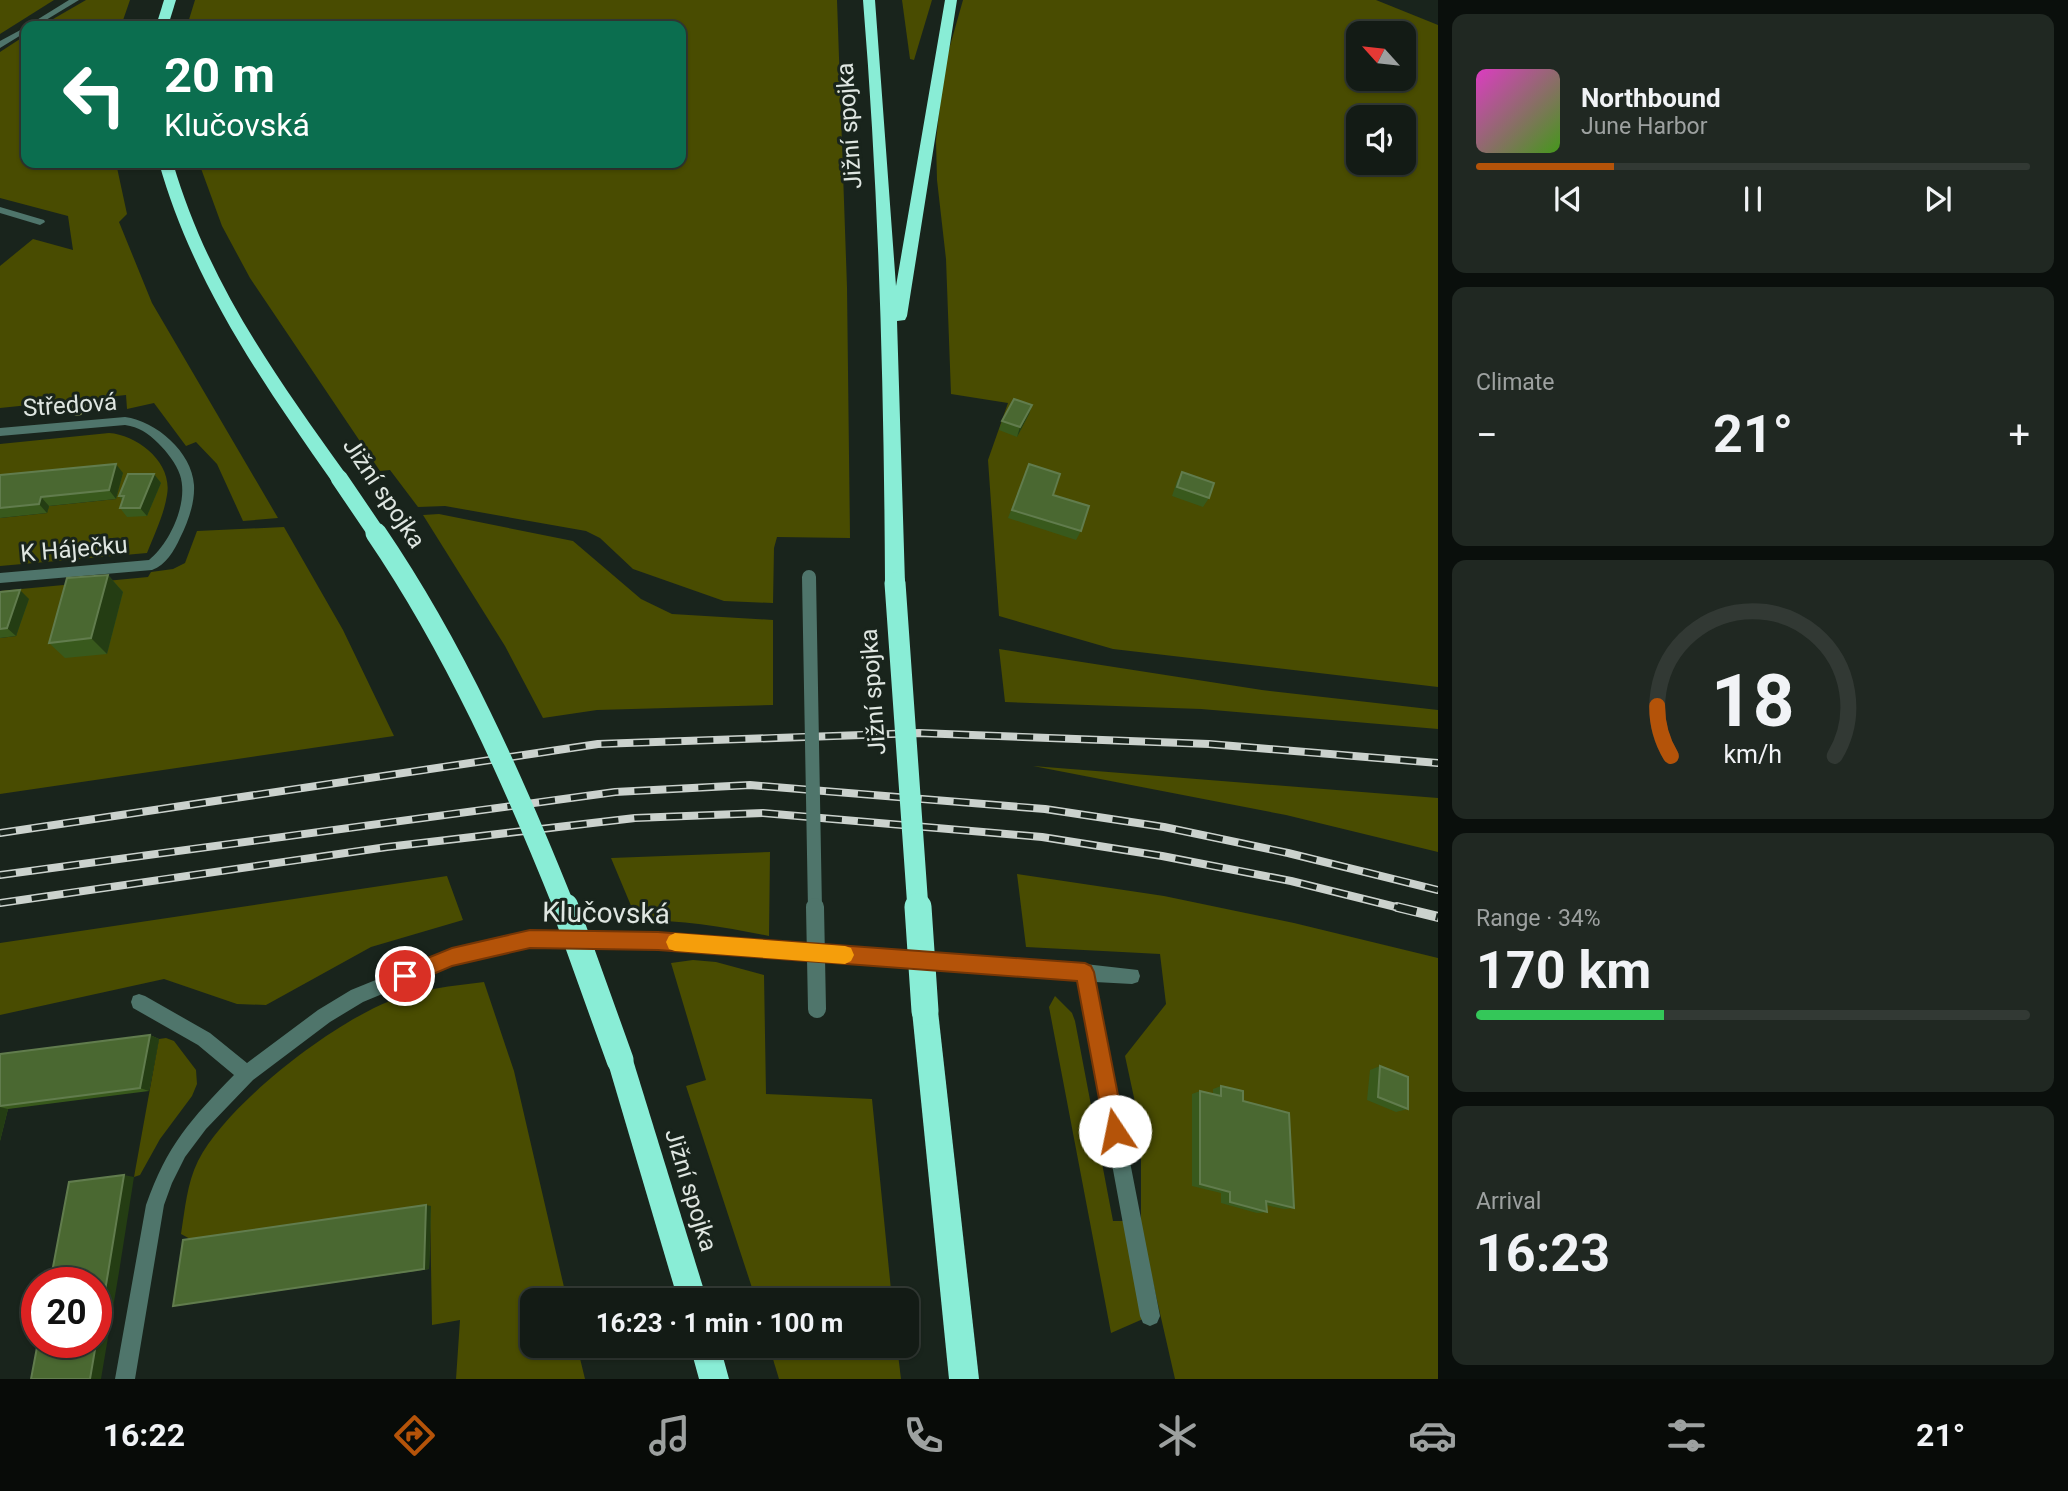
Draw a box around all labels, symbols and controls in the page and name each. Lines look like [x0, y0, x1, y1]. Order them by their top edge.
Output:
north arrow [1346, 21, 1416, 91]
map controls [1346, 21, 1416, 175]
text: 20 m [164, 47, 275, 104]
icon: left [49, 49, 140, 140]
street label: Jižní spojka [831, 62, 867, 190]
text: Northbound [1581, 83, 1721, 113]
button: sound [1346, 105, 1416, 175]
text: Klučovská [164, 106, 310, 144]
text: June Harbor [1581, 113, 1708, 140]
icon: previous [1549, 180, 1587, 218]
icon: pause [1734, 180, 1772, 218]
icon: next [1919, 180, 1957, 218]
text: Climate [1476, 369, 1555, 396]
street label: Středová [22, 388, 118, 422]
text: 21° [1713, 404, 1793, 465]
text: − [1476, 413, 1498, 457]
text: + [2008, 413, 2030, 457]
street label: Jižní spojka [337, 433, 431, 553]
street label: K Háječku [19, 530, 129, 568]
street label: Jižní spojka [855, 628, 891, 756]
text: 18 [1711, 658, 1795, 744]
text: km/h [1724, 739, 1782, 768]
street label: Klučovská [542, 895, 670, 931]
text: Range · 34% [1476, 905, 1601, 932]
text: 170 km [1476, 940, 1651, 1001]
pin [375, 946, 435, 1006]
icon: arrive [386, 957, 424, 995]
position arrow [1078, 1094, 1152, 1168]
street label: Jižní spojka [659, 1125, 723, 1255]
text: Arrival [1476, 1188, 1541, 1215]
text: 16:23 [1476, 1223, 1610, 1284]
speed limit sign: 20 [21, 1267, 112, 1358]
text: 16:23 · 1 min · 100 m [596, 1308, 843, 1338]
icon: directions [390, 1411, 439, 1460]
icon: music [645, 1411, 694, 1460]
icon: phone [899, 1411, 948, 1460]
icon: climate [1153, 1411, 1202, 1460]
icon: car [1408, 1411, 1457, 1460]
icon: filters [1662, 1411, 1711, 1460]
text: 16:22 [103, 1416, 185, 1454]
text: 21° [1916, 1416, 1965, 1454]

